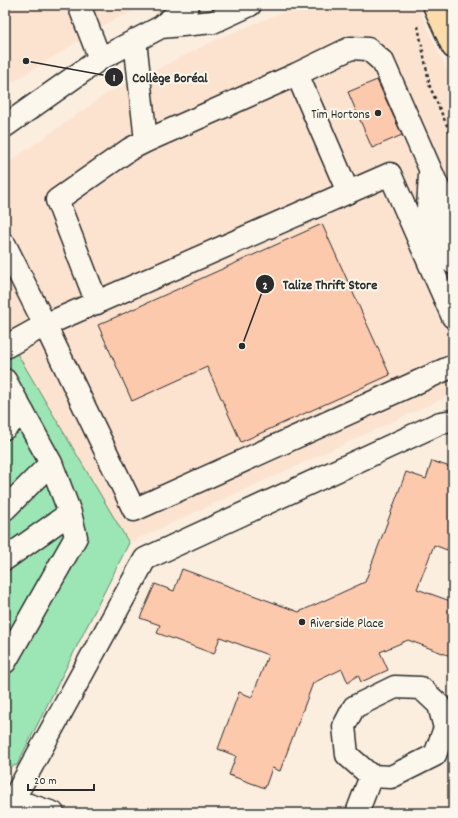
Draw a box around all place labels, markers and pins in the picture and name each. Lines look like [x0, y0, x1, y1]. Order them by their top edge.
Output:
callout: Collège Boréal [104, 64, 216, 90]
place label: Tim Hortons [311, 106, 370, 125]
marker: Tim Hortons [373, 108, 383, 118]
callout: Talize Thrift Store [255, 271, 385, 297]
place label: Riverside Place [310, 615, 384, 634]
marker: Riverside Place [297, 617, 307, 627]

